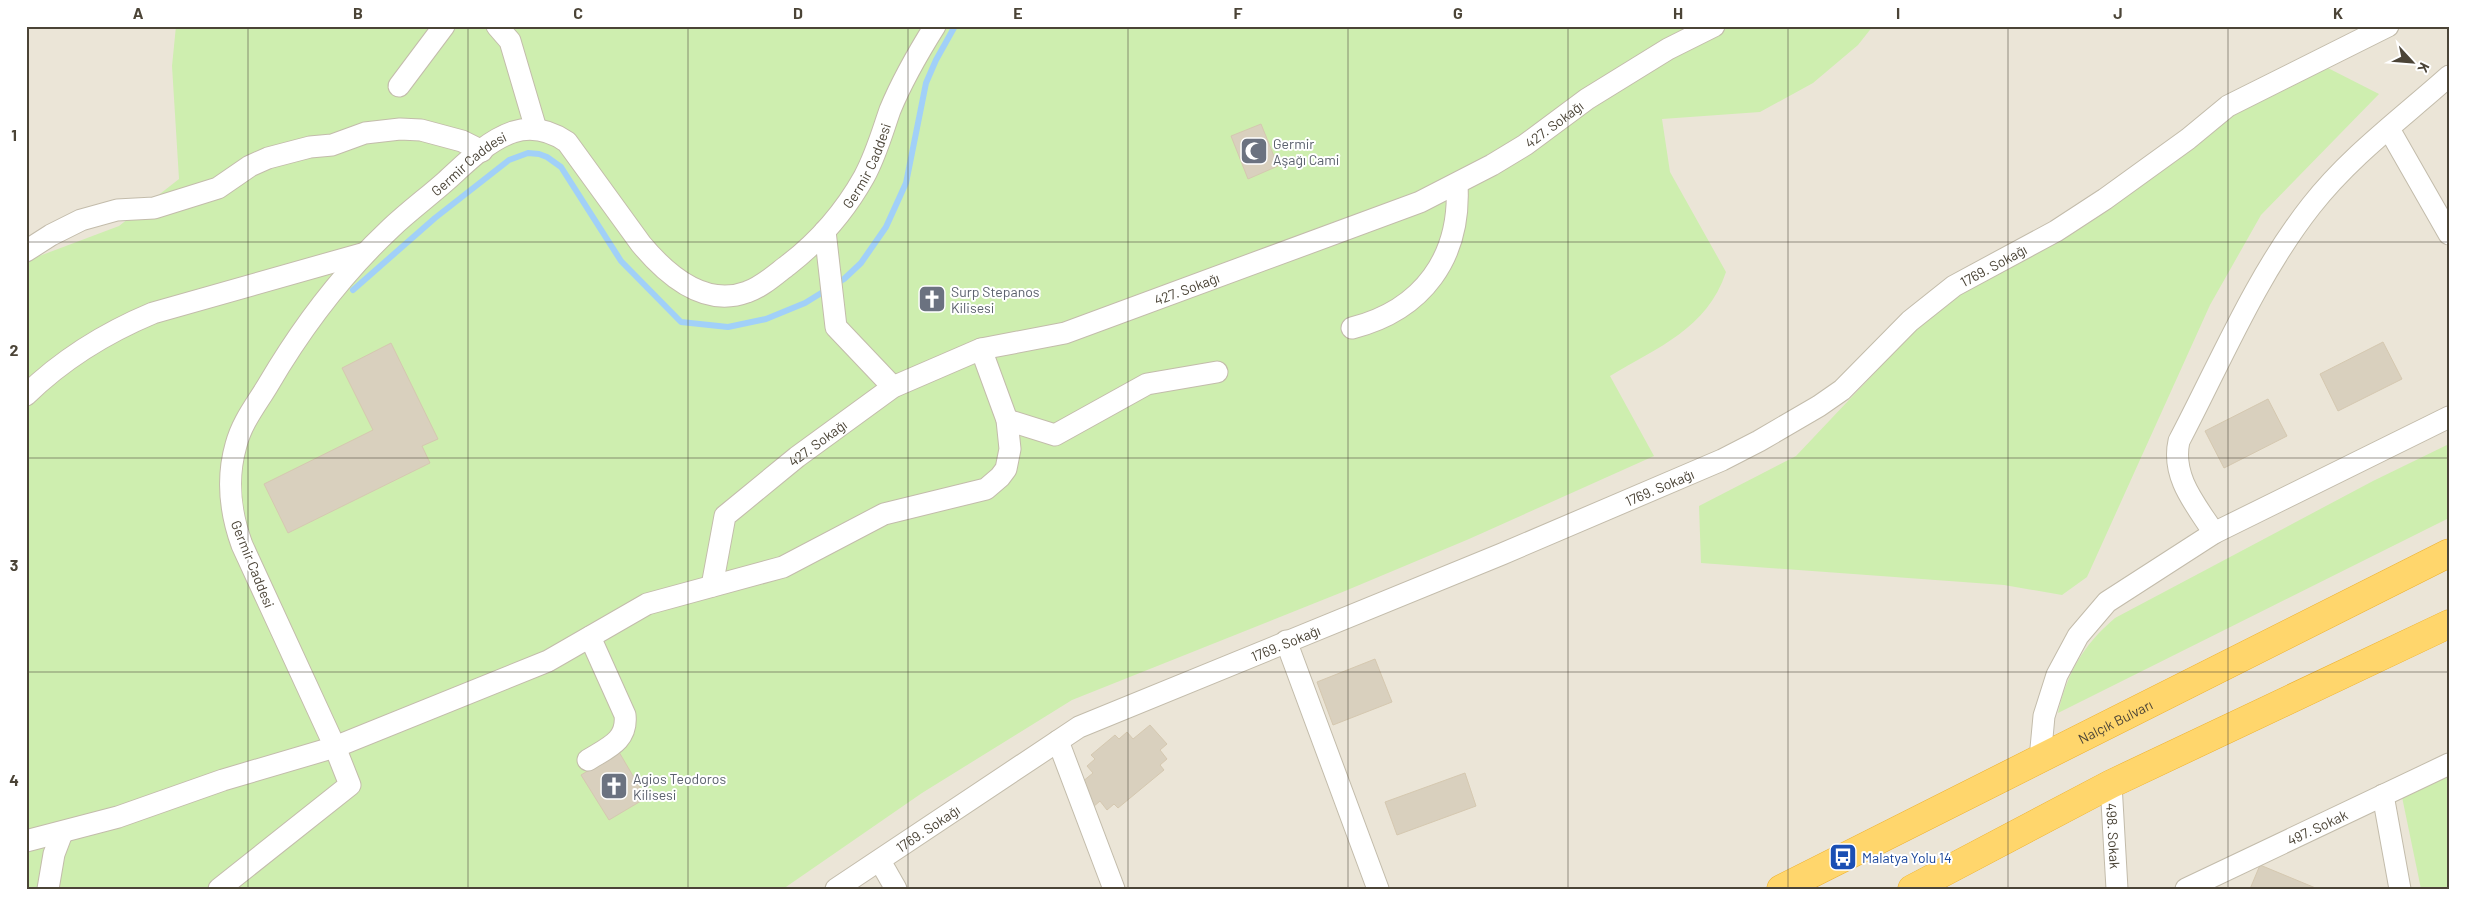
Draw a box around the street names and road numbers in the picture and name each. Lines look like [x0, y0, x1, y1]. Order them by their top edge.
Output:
street label: 427. Sokağı [1521, 97, 1586, 151]
street label: Germir Caddesi [838, 121, 894, 211]
street label: Germir Caddesi [427, 127, 509, 199]
street label: 1769. Sokağı [1957, 240, 2029, 290]
street label: 427. Sokağı [1152, 268, 1222, 308]
street label: 427. Sokağı [784, 415, 850, 470]
street label: 1769. Sokağı [1622, 465, 1696, 509]
street label: Germir Caddesi [228, 518, 278, 610]
street label: 1769. Sokağı [1248, 621, 1322, 664]
street label: Nalçık Bulvarı [2075, 695, 2155, 747]
street label: 1769. Sokağı [892, 801, 963, 855]
street label: 498. Sokak [2104, 803, 2124, 869]
street label: 497. Sokak [2284, 805, 2350, 848]

